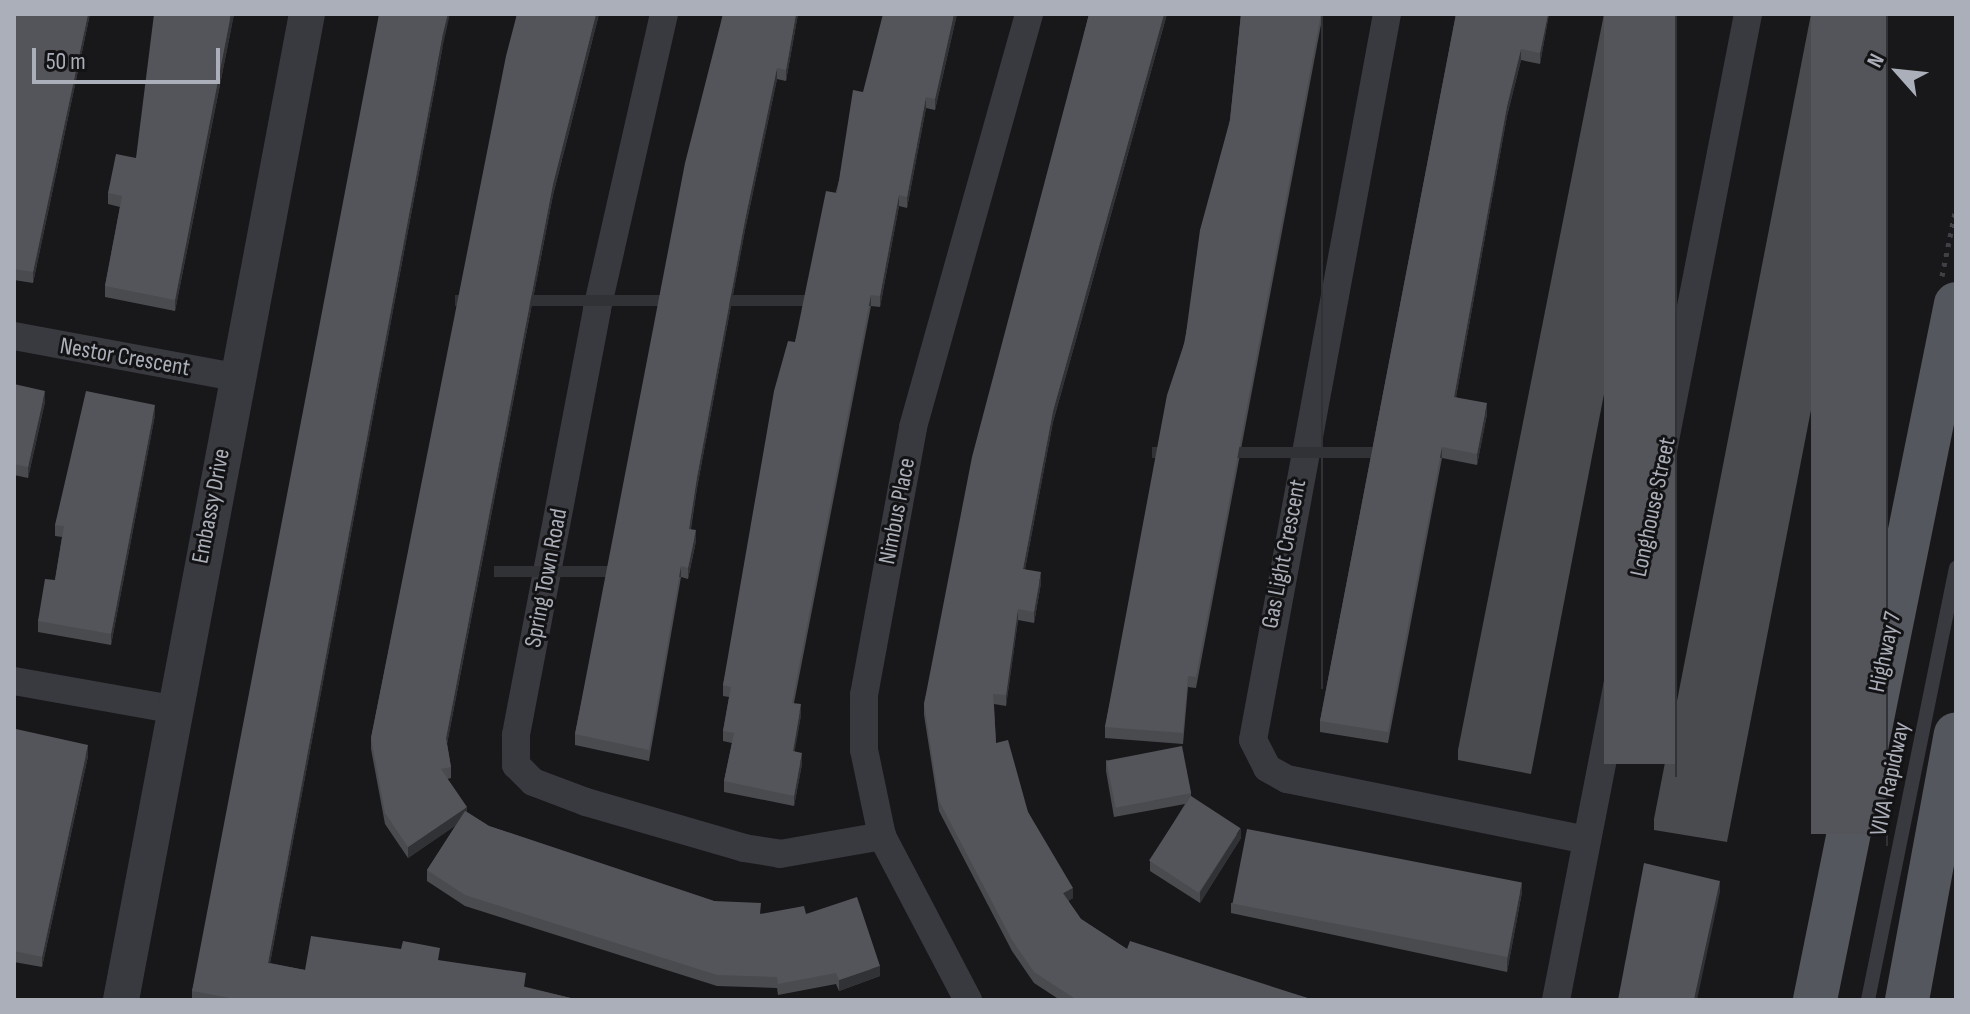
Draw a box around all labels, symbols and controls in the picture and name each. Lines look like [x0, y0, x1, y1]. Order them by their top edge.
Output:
scale bar [36, 32, 224, 82]
north arrow [1858, 32, 1938, 112]
text: 50 m [46, 47, 86, 76]
text: N [1861, 50, 1891, 72]
street label: Nestor Crescent [58, 331, 192, 383]
street label: Longhouse Street [1624, 435, 1682, 579]
street label: Embassy Drive [186, 446, 236, 566]
street label: Nimbus Place [873, 455, 921, 567]
street label: Gas Light Crescent [1255, 477, 1313, 631]
street label: Spring Town Road [518, 506, 574, 650]
street label: Highway 7 [1862, 609, 1908, 695]
street label: VIVA Rapidway [1864, 719, 1916, 839]

